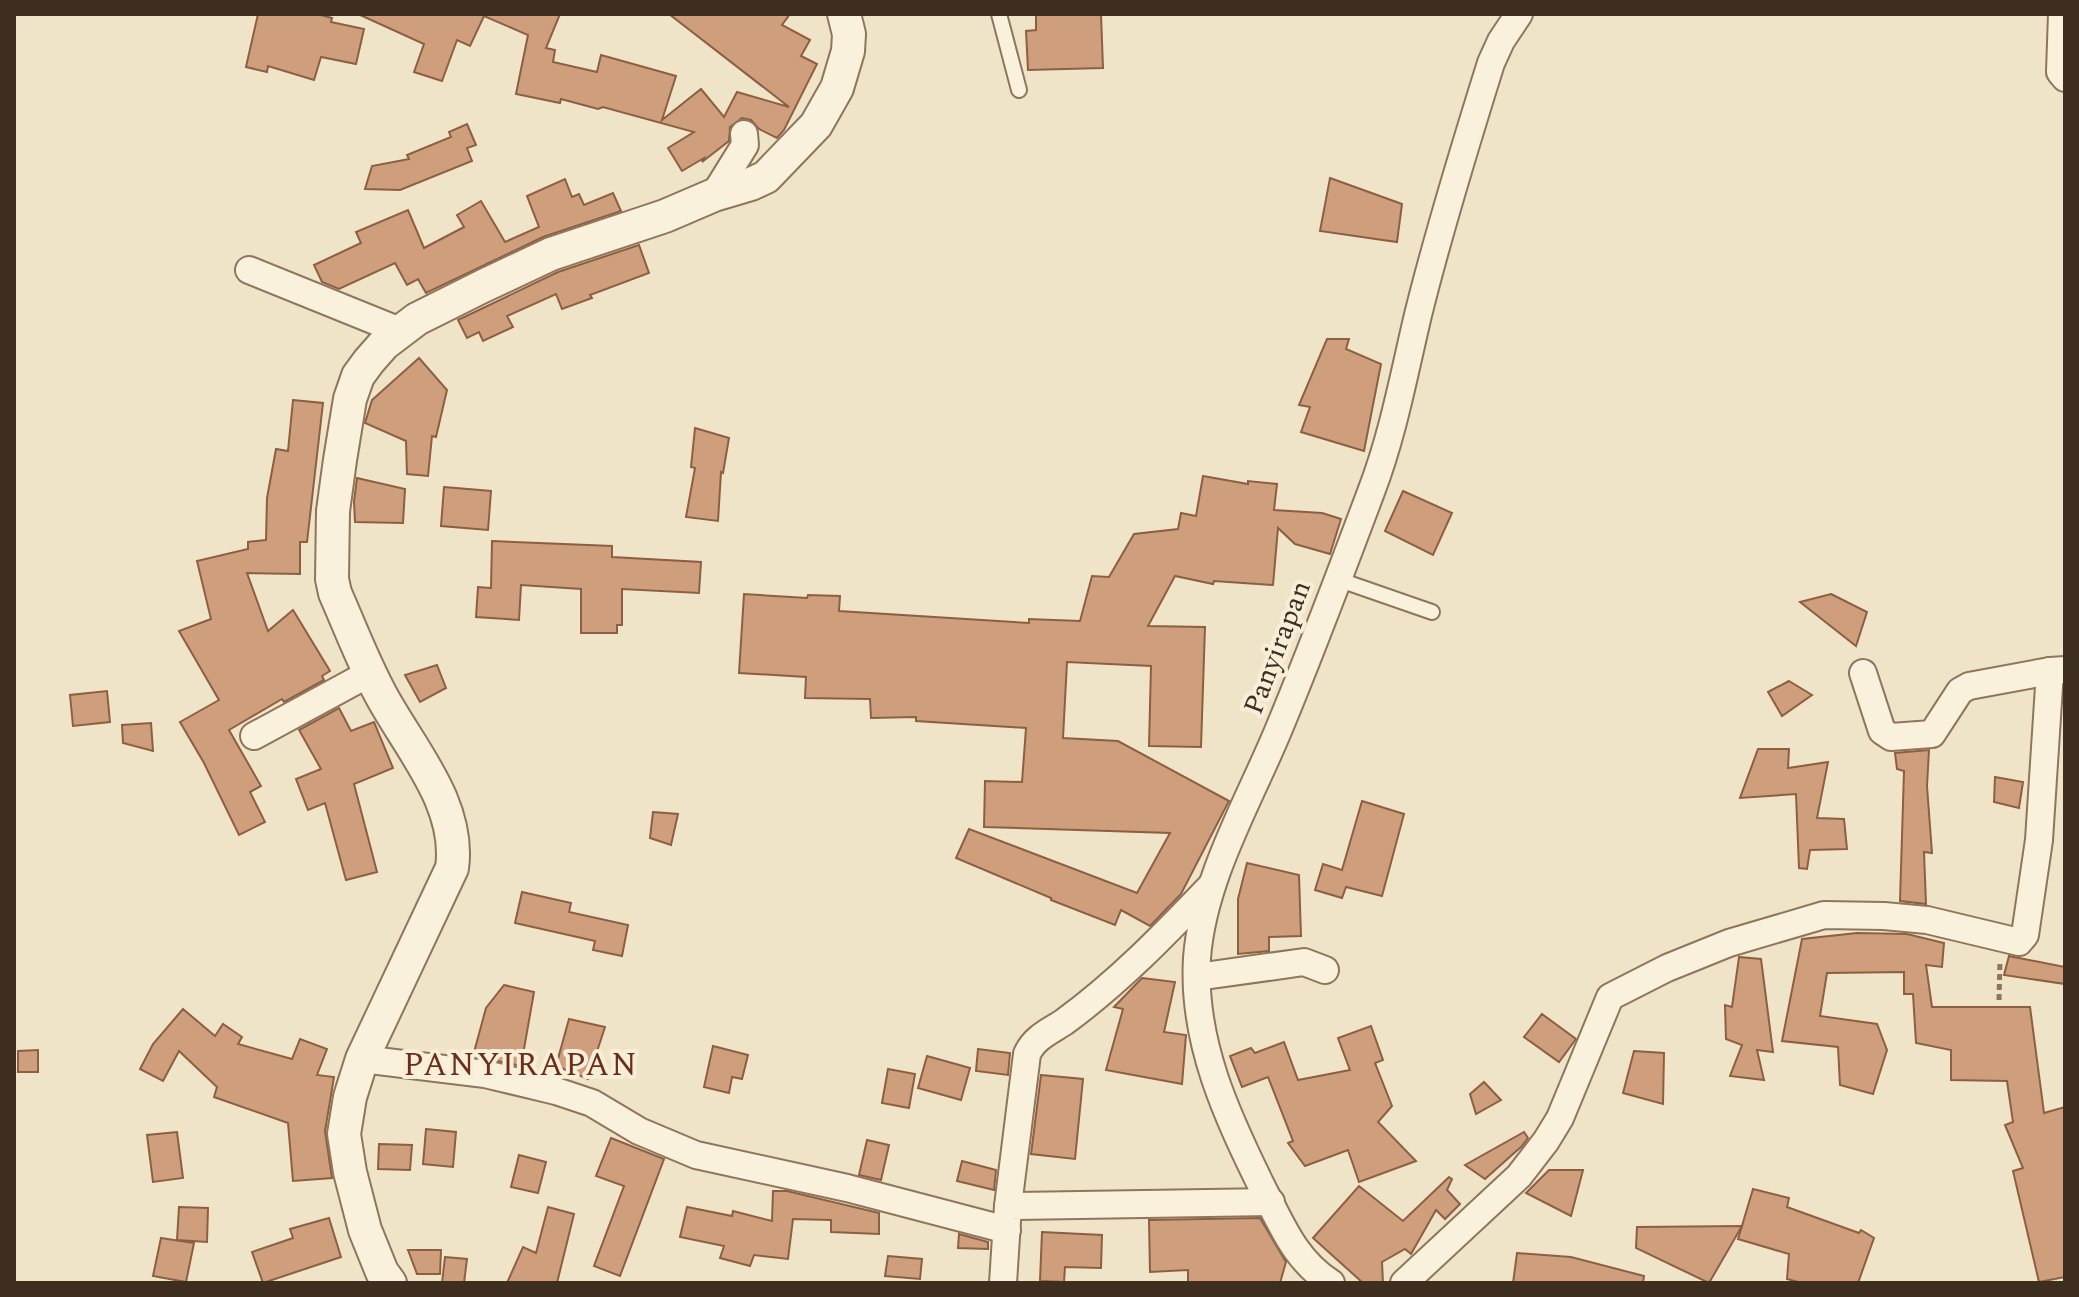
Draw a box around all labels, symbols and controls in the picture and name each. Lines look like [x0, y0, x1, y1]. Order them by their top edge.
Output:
street label: Panyirapan [1232, 574, 1323, 721]
district label: PANYIRAPAN [403, 1041, 639, 1090]

